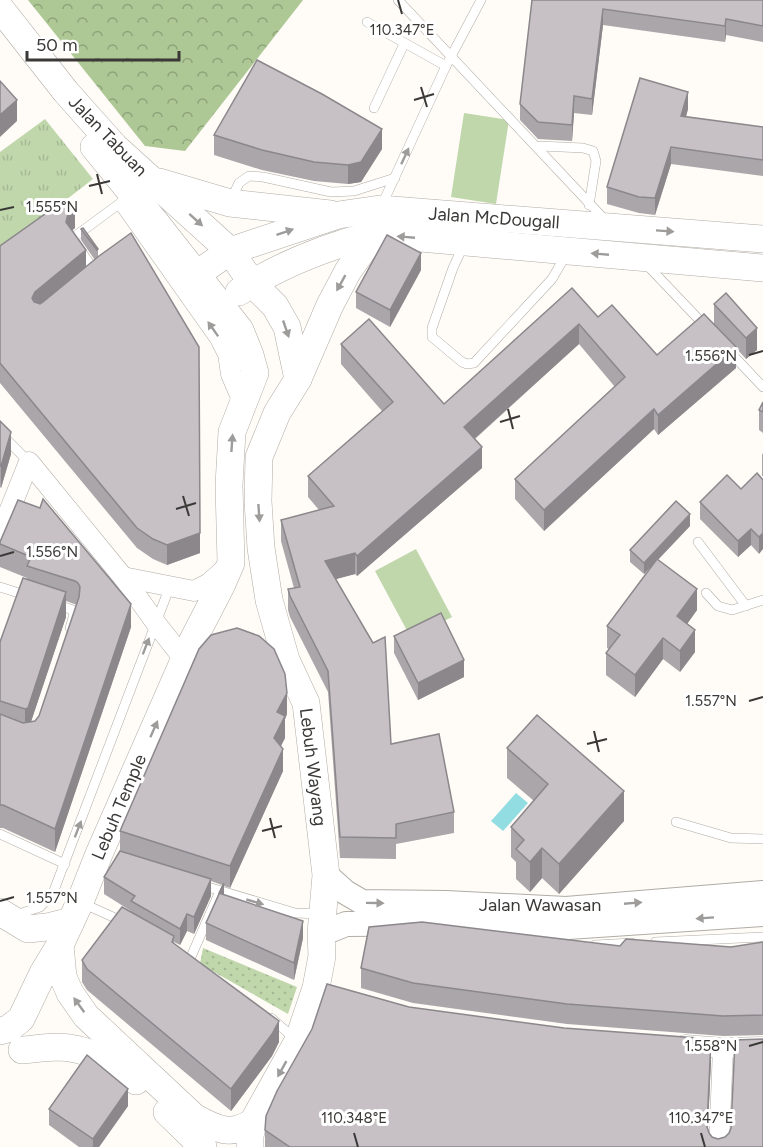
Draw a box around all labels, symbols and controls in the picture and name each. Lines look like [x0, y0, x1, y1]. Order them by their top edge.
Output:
text: 110.347°E [369, 21, 435, 39]
scale bar [27, 24, 178, 62]
text: 50 m [36, 34, 78, 56]
street label: Jalan Tabuan [64, 91, 152, 181]
one-way arrow [400, 148, 409, 165]
text: 1.555°N [26, 198, 78, 216]
street label: Jalan McDougall [428, 202, 560, 234]
one-way arrow [188, 213, 203, 226]
one-way arrow [656, 226, 675, 236]
one-way arrow [276, 227, 294, 237]
one-way arrow [396, 232, 415, 242]
one-way arrow [591, 249, 610, 259]
one-way arrow [336, 275, 346, 292]
one-way arrow [208, 321, 219, 337]
one-way arrow [281, 321, 291, 339]
text: 1.556°N [685, 347, 737, 365]
one-way arrow [227, 434, 236, 453]
one-way arrow [254, 504, 264, 523]
text: 1.556°N [26, 543, 78, 561]
one-way arrow [142, 637, 152, 655]
text: 1.557°N [685, 692, 737, 710]
street label: Lebuh Wayang [295, 707, 331, 827]
one-way arrow [149, 721, 158, 738]
street label: Lebuh Temple [87, 751, 151, 863]
one-way arrow [73, 819, 83, 837]
text: 1.557°N [26, 889, 78, 907]
street label: Jalan Wawasan [479, 894, 601, 916]
one-way arrow [246, 897, 264, 907]
one-way arrow [366, 898, 385, 907]
one-way arrow [623, 899, 642, 908]
one-way arrow [695, 913, 714, 923]
one-way arrow [73, 998, 85, 1014]
text: 1.558°N [685, 1037, 737, 1055]
one-way arrow [277, 1061, 287, 1078]
text: 110.348°E [321, 1109, 387, 1127]
text: 110.347°E [668, 1109, 734, 1127]

